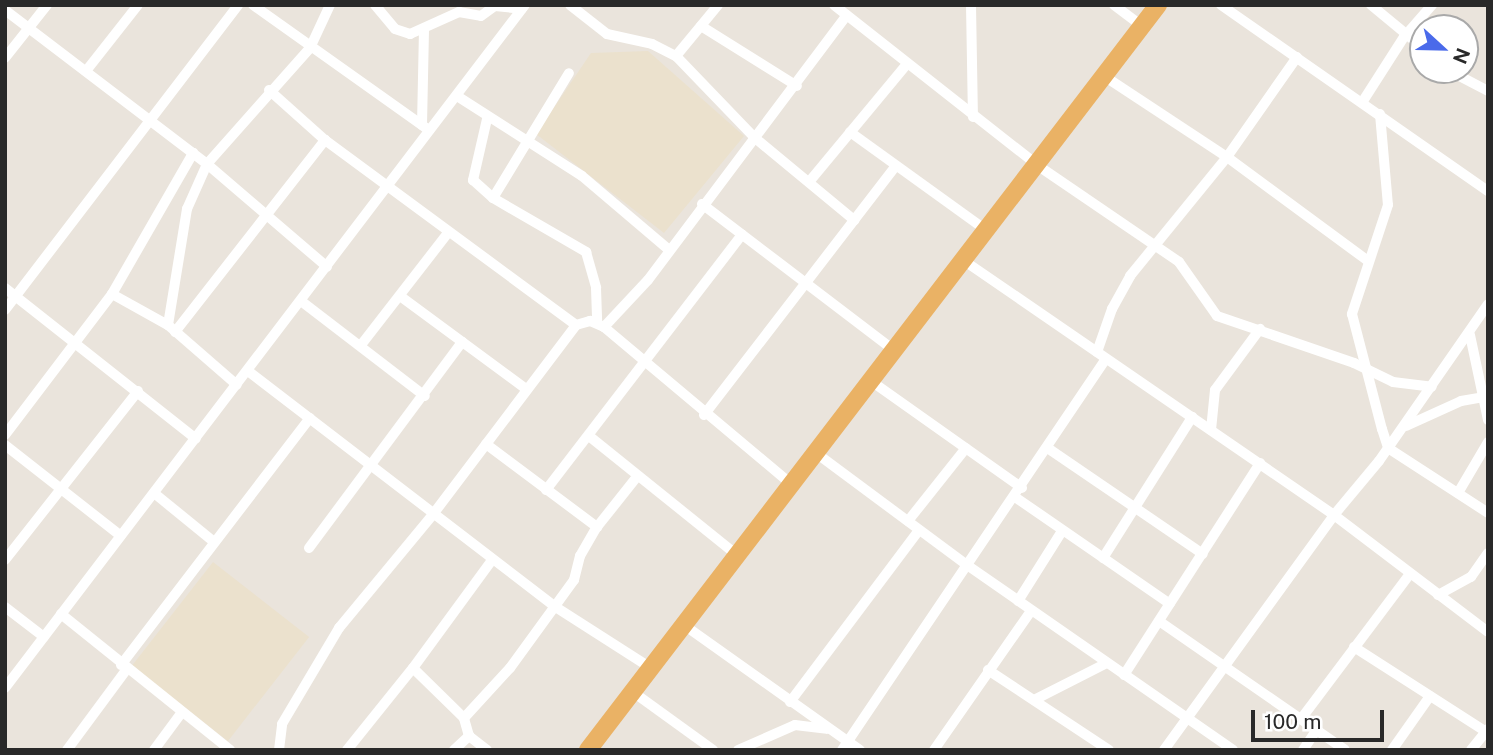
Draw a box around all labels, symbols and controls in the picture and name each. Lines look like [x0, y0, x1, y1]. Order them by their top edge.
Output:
north arrow [1409, 14, 1479, 84]
text: N [1449, 45, 1475, 67]
scale bar [1255, 696, 1388, 740]
text: 100 m [1264, 709, 1321, 734]

